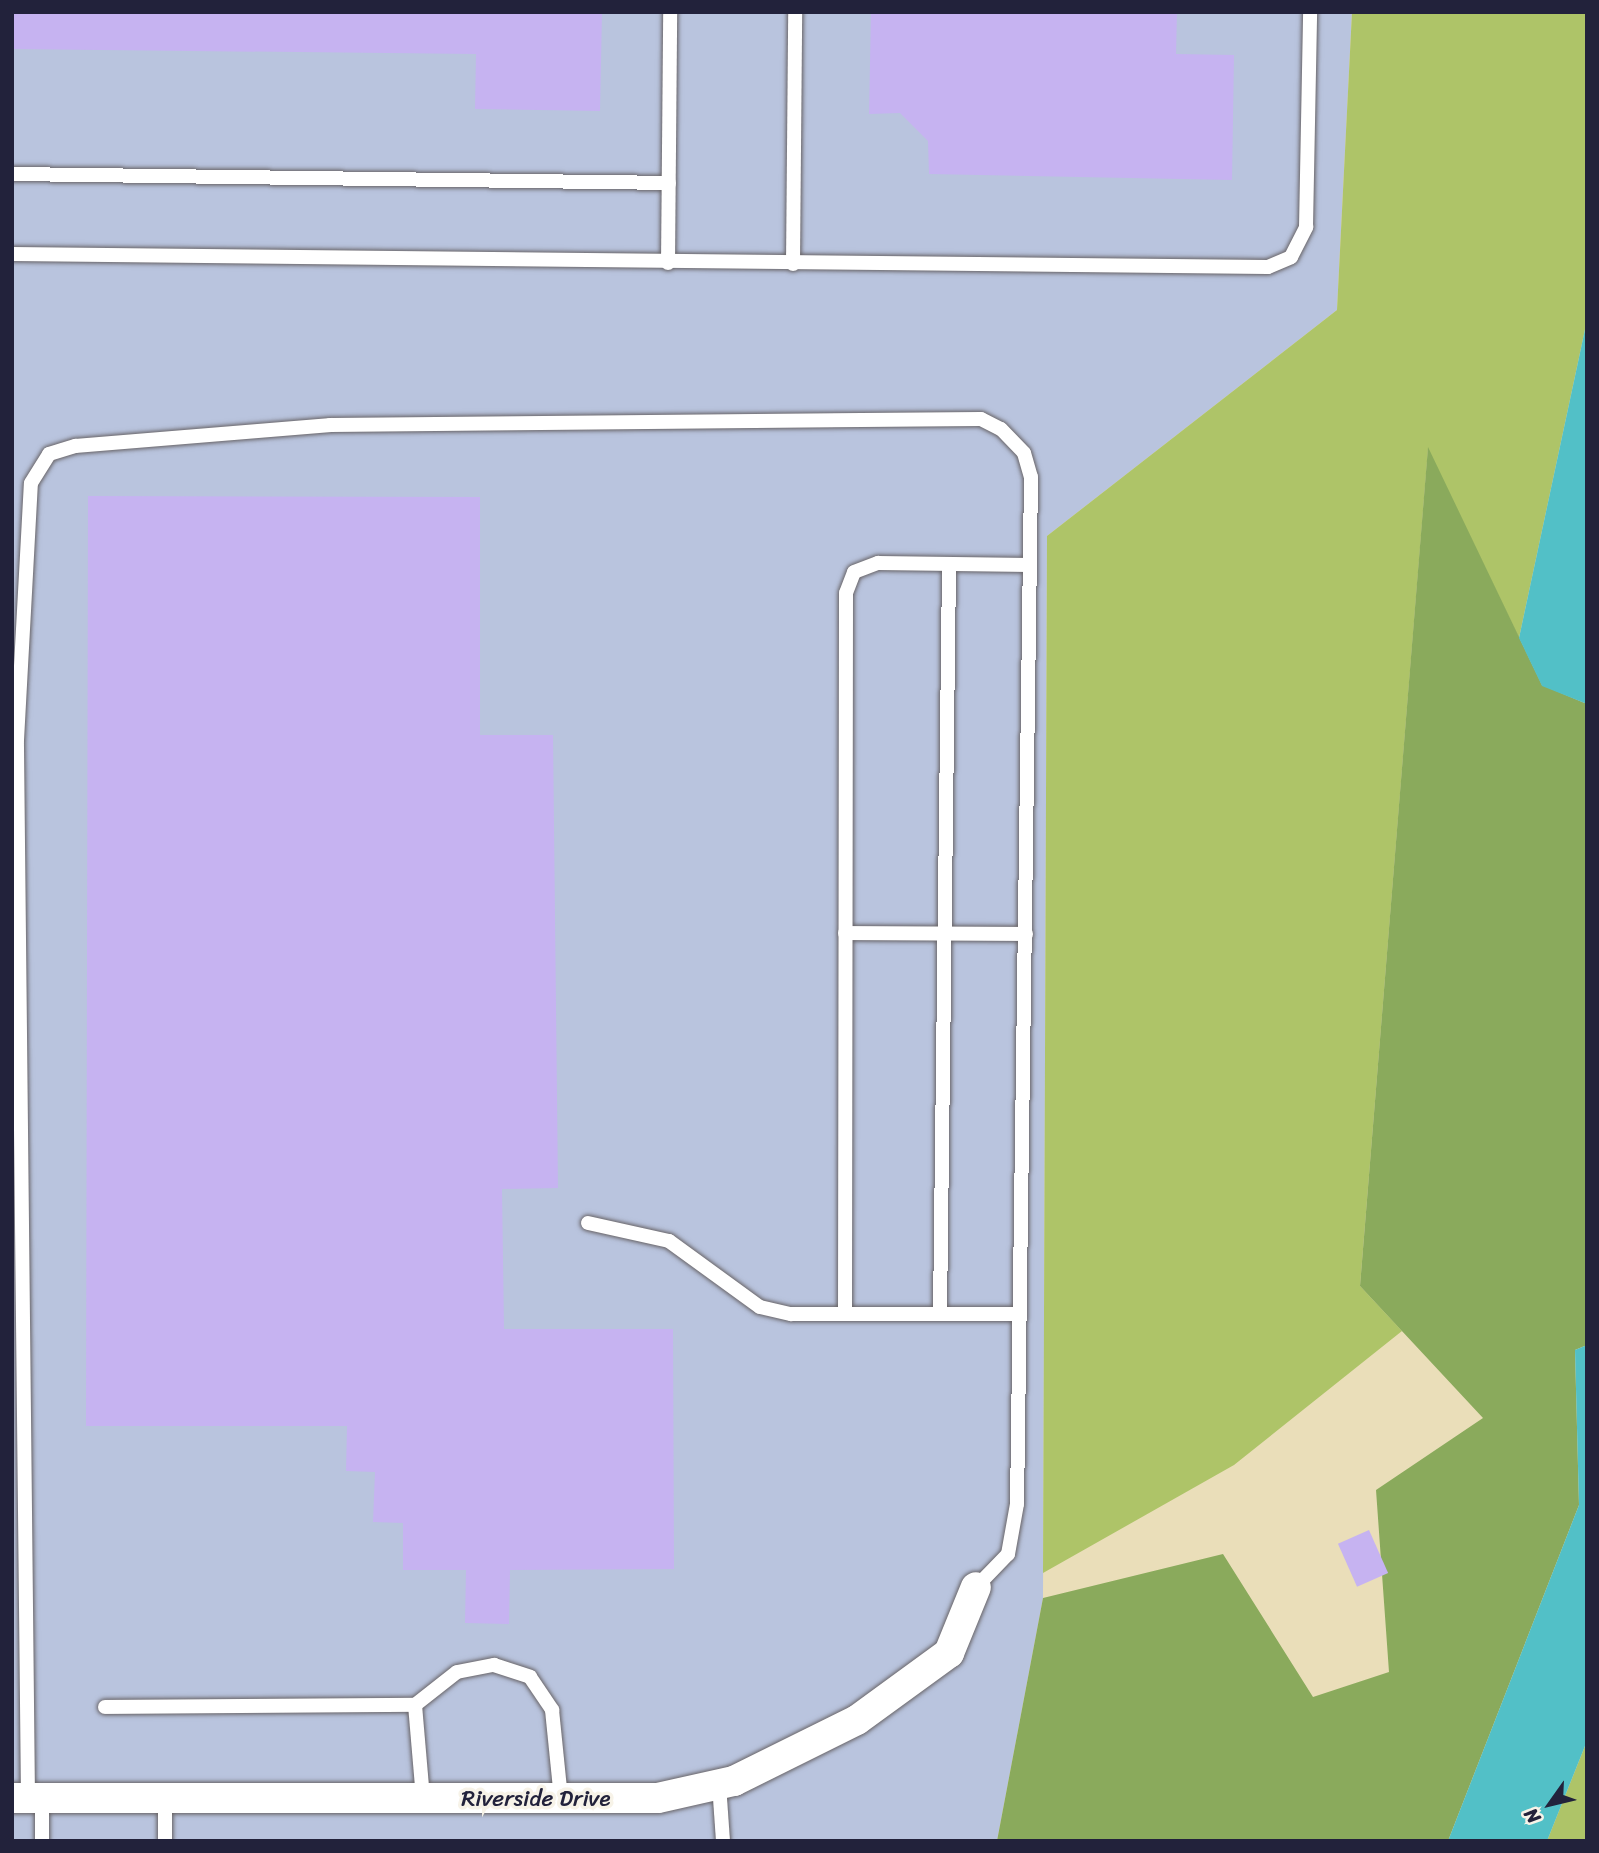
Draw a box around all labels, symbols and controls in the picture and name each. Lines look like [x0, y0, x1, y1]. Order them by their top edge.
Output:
north arrow [1515, 1769, 1585, 1839]
street label: Riverside Drive [461, 1785, 611, 1813]
text: N [1515, 1801, 1550, 1831]

